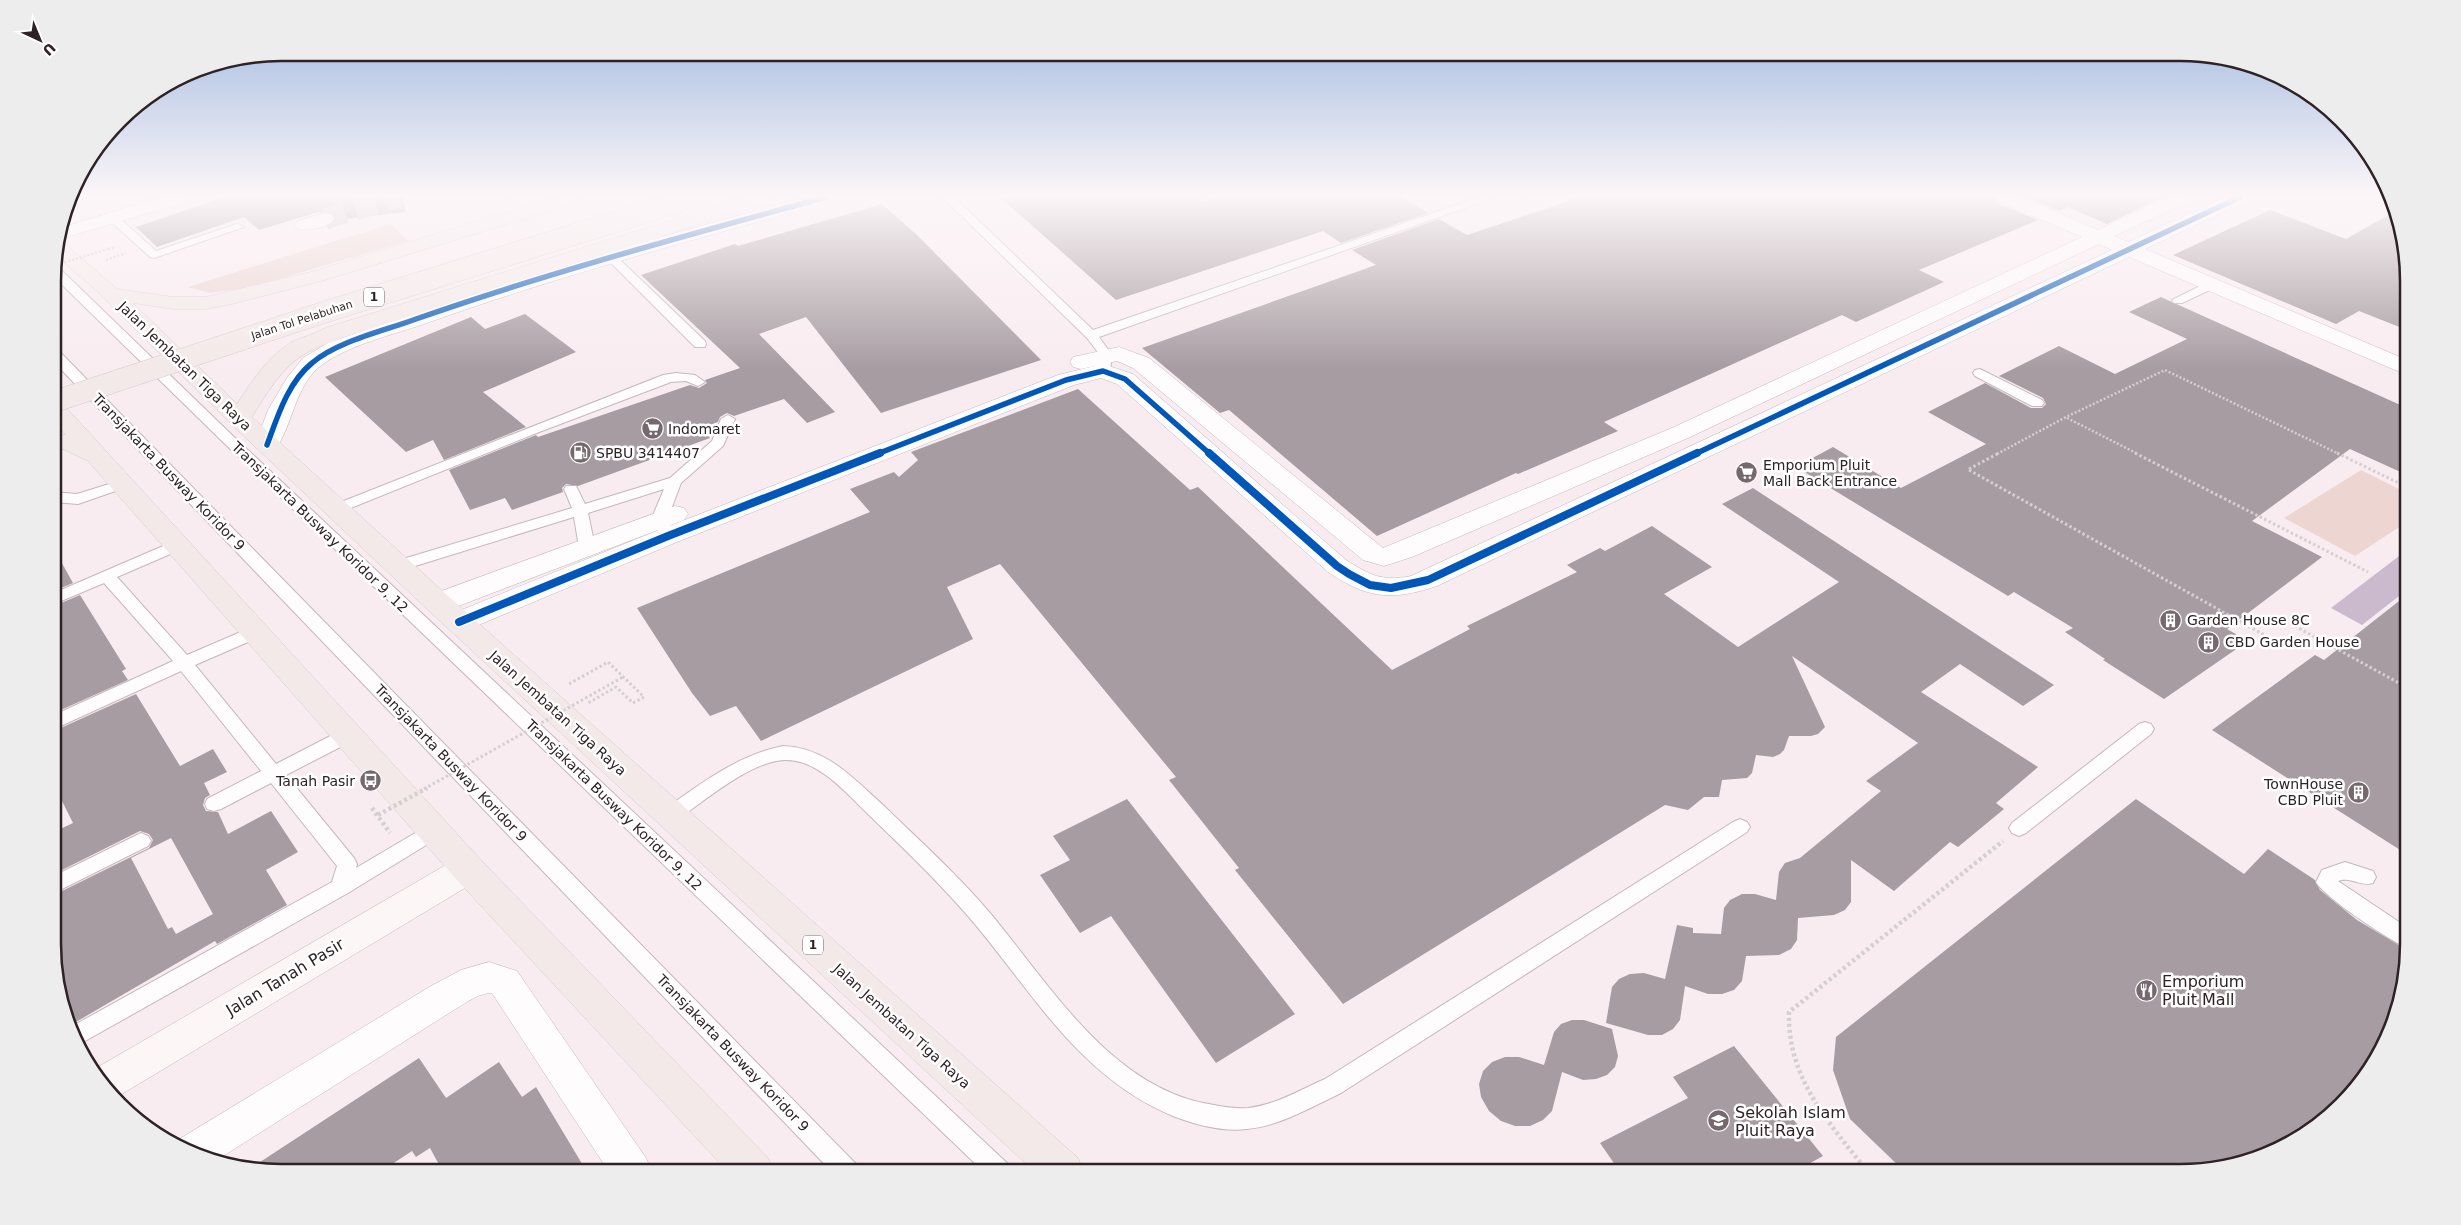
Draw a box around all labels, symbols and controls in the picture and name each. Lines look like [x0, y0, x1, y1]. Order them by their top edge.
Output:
north arrow [15, 15, 65, 65]
text: U [39, 40, 59, 59]
road number: 1 [364, 288, 384, 306]
street label: Jalan Tol Pelabuhan [249, 297, 354, 343]
street label: Jalan Jembatan Tiga Raya [115, 298, 255, 434]
street label: Transjakarta Busway Koridor 9 [89, 389, 248, 554]
supermarket icon: Indomaret [640, 417, 664, 441]
place label: Indomaret [668, 421, 741, 437]
street label: Transjakarta Busway Koridor 9, 12 [228, 438, 411, 616]
fuel station icon: SPBU 3414407 [568, 441, 592, 465]
place label: SPBU 3414407 [596, 445, 700, 461]
place label: Emporium Pluit Mall Back Entrance [1763, 457, 1897, 489]
supermarket icon: Emporium Pluit Mall Back Entrance [1735, 461, 1759, 485]
building icon: Garden House 8C [2159, 608, 2183, 632]
place label: Garden House 8C [2187, 612, 2310, 628]
building icon: CBD Garden House [2197, 630, 2221, 654]
place label: CBD Garden House [2225, 634, 2359, 650]
street label: Jalan Jembatan Tiga Raya [486, 647, 630, 779]
street label: Transjakarta Busway Koridor 9 [371, 680, 530, 845]
street label: Transjakarta Busway Koridor 9, 12 [522, 716, 705, 894]
bus stop icon: Tanah Pasir [359, 769, 383, 793]
place label: Tanah Pasir [275, 773, 355, 789]
place label: TownHouse CBD Pluit [2263, 776, 2344, 808]
building icon: TownHouse CBD Pluit [2347, 780, 2371, 804]
street label: Jalan Tanah Pasir [222, 934, 348, 1020]
road number: 1 [803, 936, 823, 954]
street label: Jalan Jembatan Tiga Raya [830, 960, 974, 1092]
street label: Transjakarta Busway Koridor 9 [653, 970, 812, 1135]
place label: Emporium Pluit Mall [2162, 972, 2244, 1009]
restaurant icon: Emporium Pluit Mall [2134, 978, 2158, 1002]
place label: Sekolah Islam Pluit Raya [1735, 1103, 1846, 1140]
school or university icon: Sekolah Islam Pluit Raya [1707, 1109, 1731, 1133]

